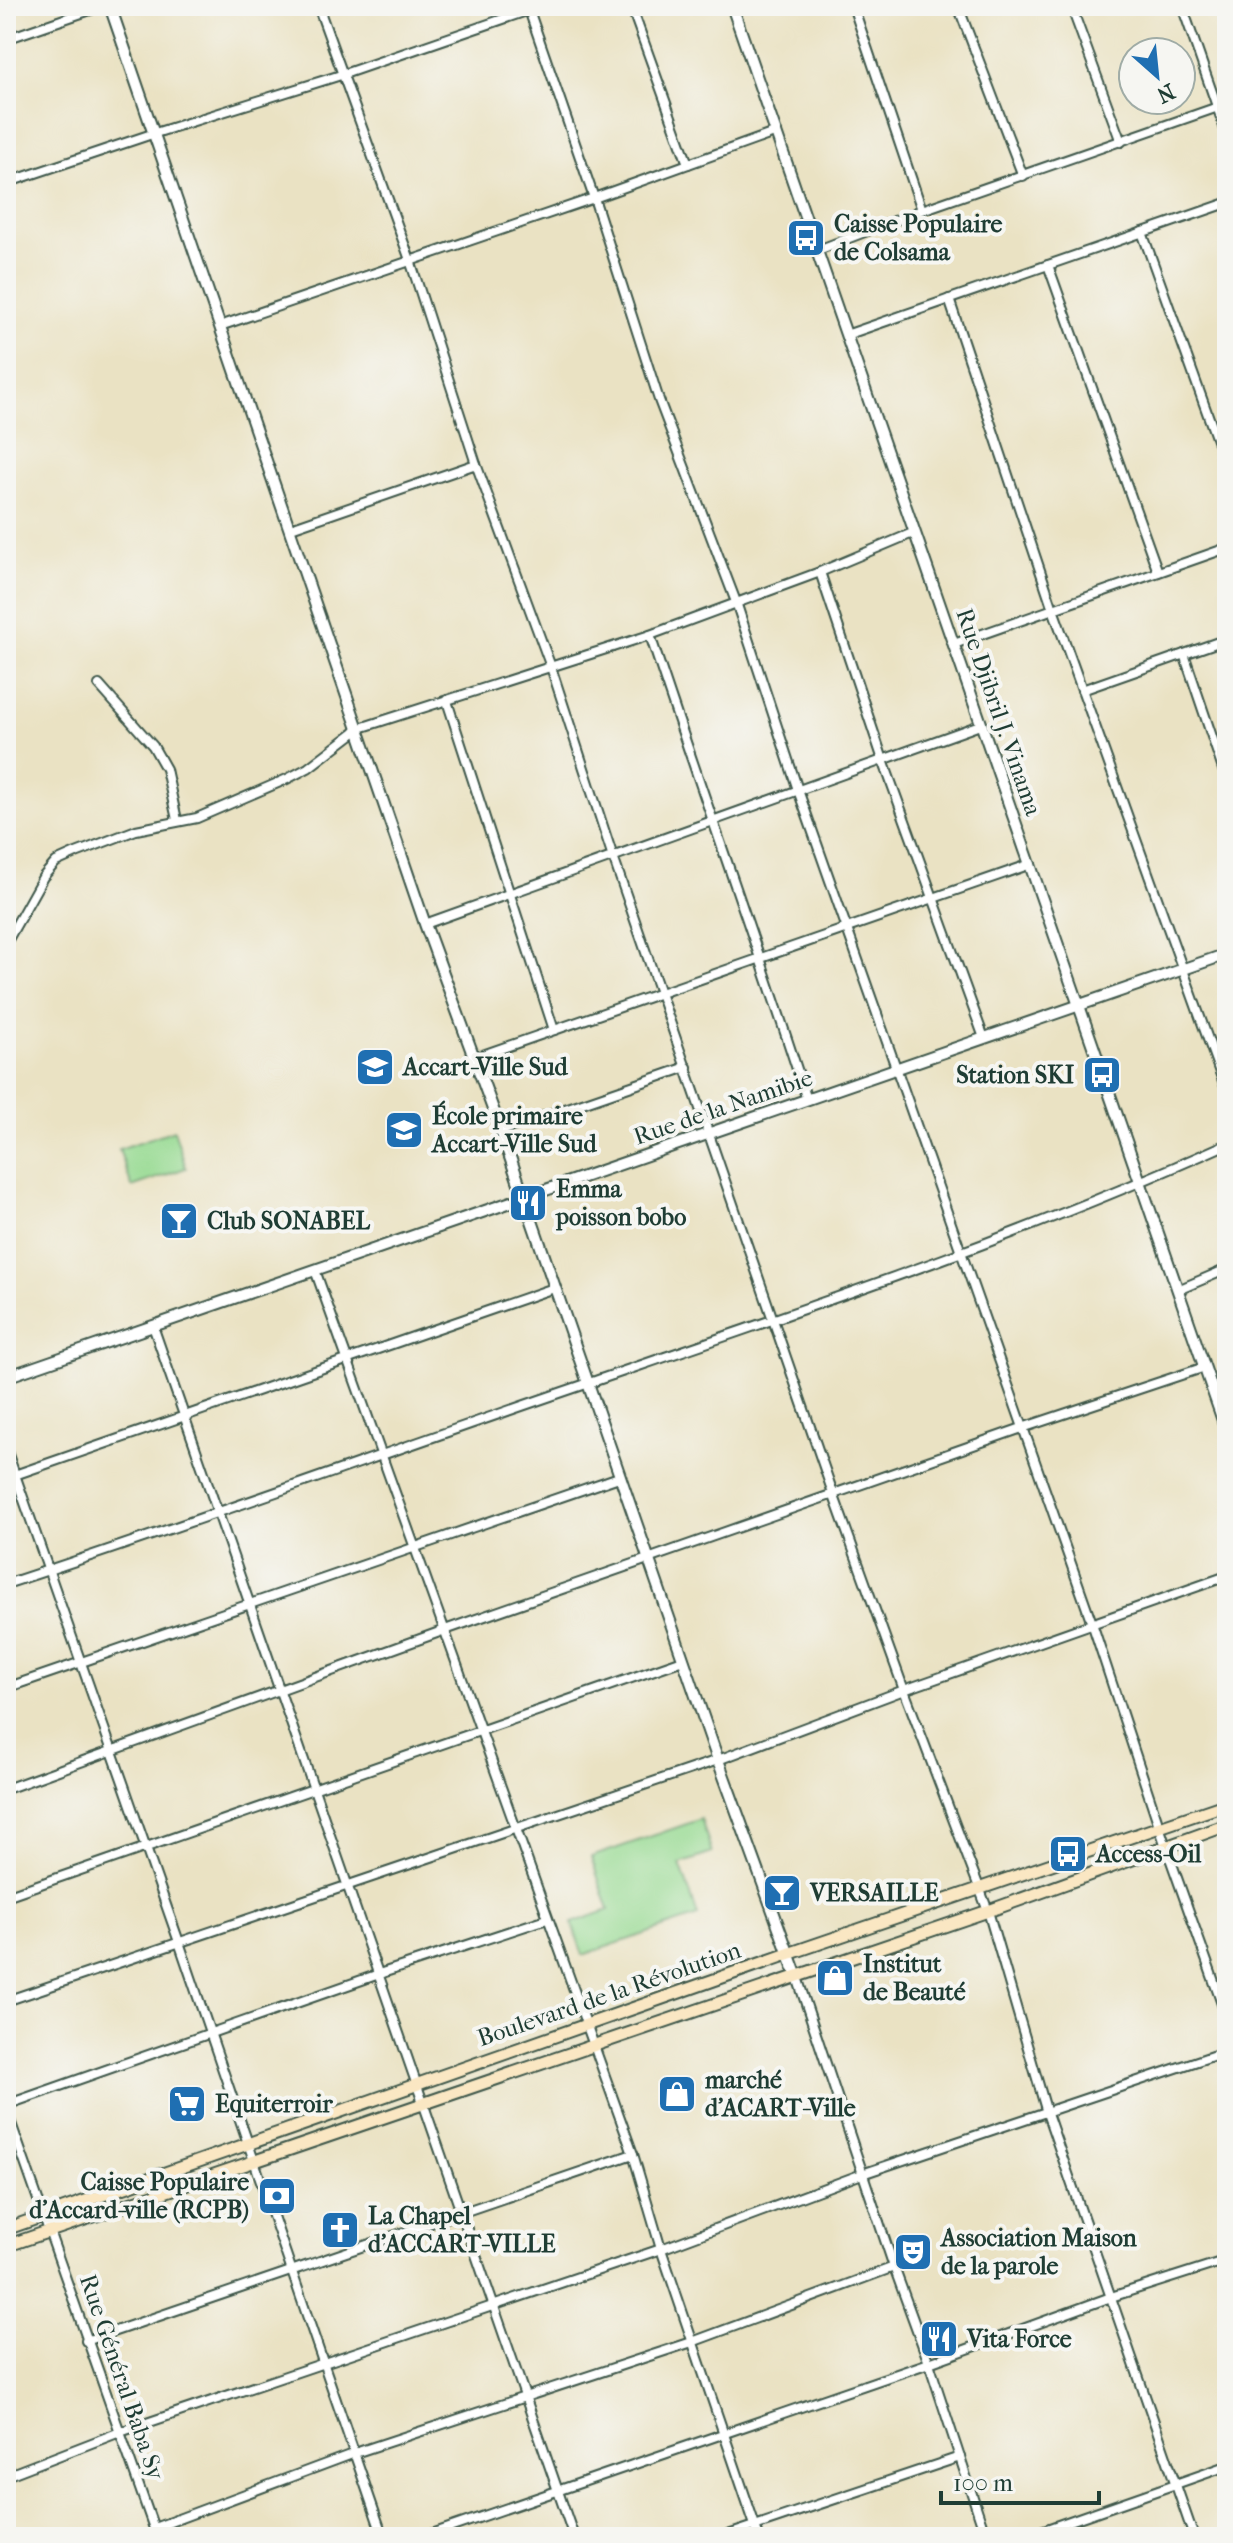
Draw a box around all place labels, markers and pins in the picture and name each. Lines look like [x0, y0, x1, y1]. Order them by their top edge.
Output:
place label: Caisse Populaire de Colsama [834, 210, 1003, 266]
bus stop icon: Caisse Populaire de Colsama [785, 217, 827, 259]
school or university icon: Accart-Ville Sud [354, 1046, 396, 1088]
place label: Accart-Ville Sud [401, 1053, 569, 1081]
bus stop icon: Station SKI [1081, 1054, 1123, 1096]
place label: Station SKI [956, 1061, 1075, 1089]
place label: École primaire Accart-Ville Sud [430, 1100, 598, 1158]
school or university icon: École primaire Accart-Ville Sud [383, 1109, 425, 1151]
place label: Emma poisson bobo [555, 1175, 686, 1231]
restaurant icon: Emma poisson bobo [507, 1182, 549, 1224]
bar icon: Club SONABEL [158, 1200, 200, 1242]
place label: Club SONABEL [207, 1207, 370, 1235]
bus stop icon: Access-Oil [1047, 1833, 1089, 1875]
place label: Access-Oil [1094, 1840, 1202, 1868]
bar icon: VERSAILLE [761, 1872, 803, 1914]
place label: VERSAILLE [809, 1879, 939, 1907]
place label: Institut de Beauté [863, 1950, 966, 2006]
shop icon: Institut de Beauté [814, 1957, 856, 1999]
place label: marché d'ACART-Ville [704, 2066, 856, 2122]
shop icon: marché d'ACART-Ville [656, 2073, 698, 2115]
supermarket icon: Equiterroir [166, 2083, 208, 2125]
place label: Equiterroir [215, 2090, 333, 2118]
place label: Caisse Populaire d'Accard-ville (RCPB) [29, 2168, 249, 2224]
bank icon: Caisse Populaire d'Accard-ville (RCPB) [256, 2175, 298, 2217]
place label: La Chapel d'ACCART-VILLE [368, 2202, 556, 2258]
church icon: La Chapel d'ACCART-VILLE [319, 2209, 361, 2251]
place label: Association Maison de la parole [939, 2224, 1138, 2280]
theatre icon: Association Maison de la parole [892, 2231, 934, 2273]
restaurant icon: Vita Force [918, 2318, 960, 2360]
place label: Vita Force [966, 2325, 1072, 2353]

